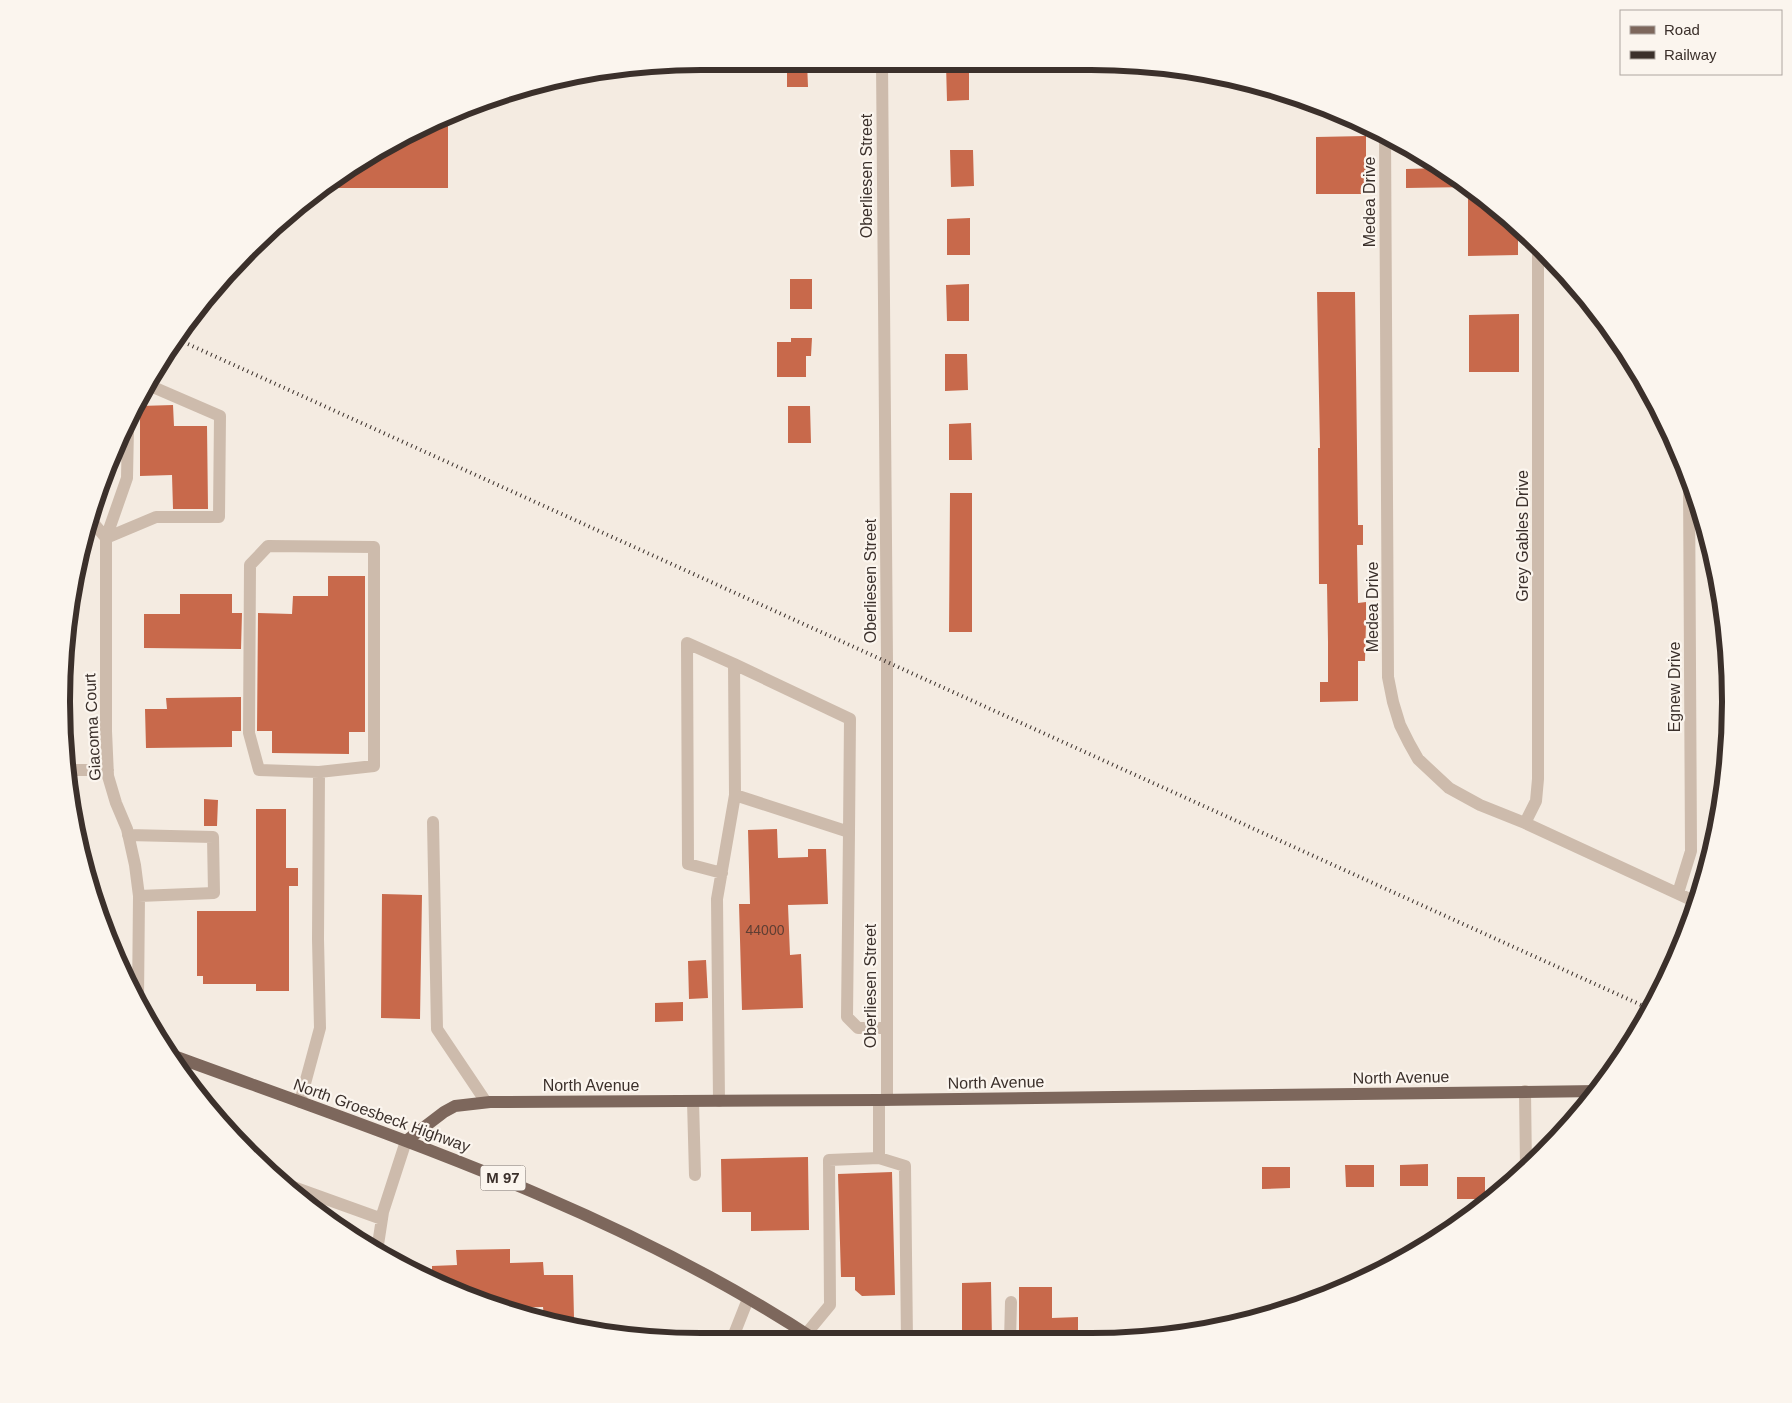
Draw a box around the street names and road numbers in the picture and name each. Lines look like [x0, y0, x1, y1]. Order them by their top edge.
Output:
street label: Oberliesen Street [858, 113, 875, 238]
street label: Medea Drive [1361, 157, 1378, 247]
street label: Grey Gables Drive [1514, 470, 1531, 602]
street label: Oberliesen Street [862, 518, 879, 643]
street label: Medea Drive [1364, 562, 1381, 652]
street label: Egnew Drive [1666, 642, 1683, 732]
street label: Giacoma Court [81, 672, 104, 781]
street label: Oberliesen Street [862, 923, 879, 1048]
street label: North Avenue [1353, 1068, 1450, 1087]
street label: North Avenue [948, 1073, 1045, 1092]
street label: North Groesbeck Highway [291, 1076, 472, 1155]
street label: North Avenue [543, 1077, 639, 1094]
road number: M 97 [480, 1166, 526, 1190]

